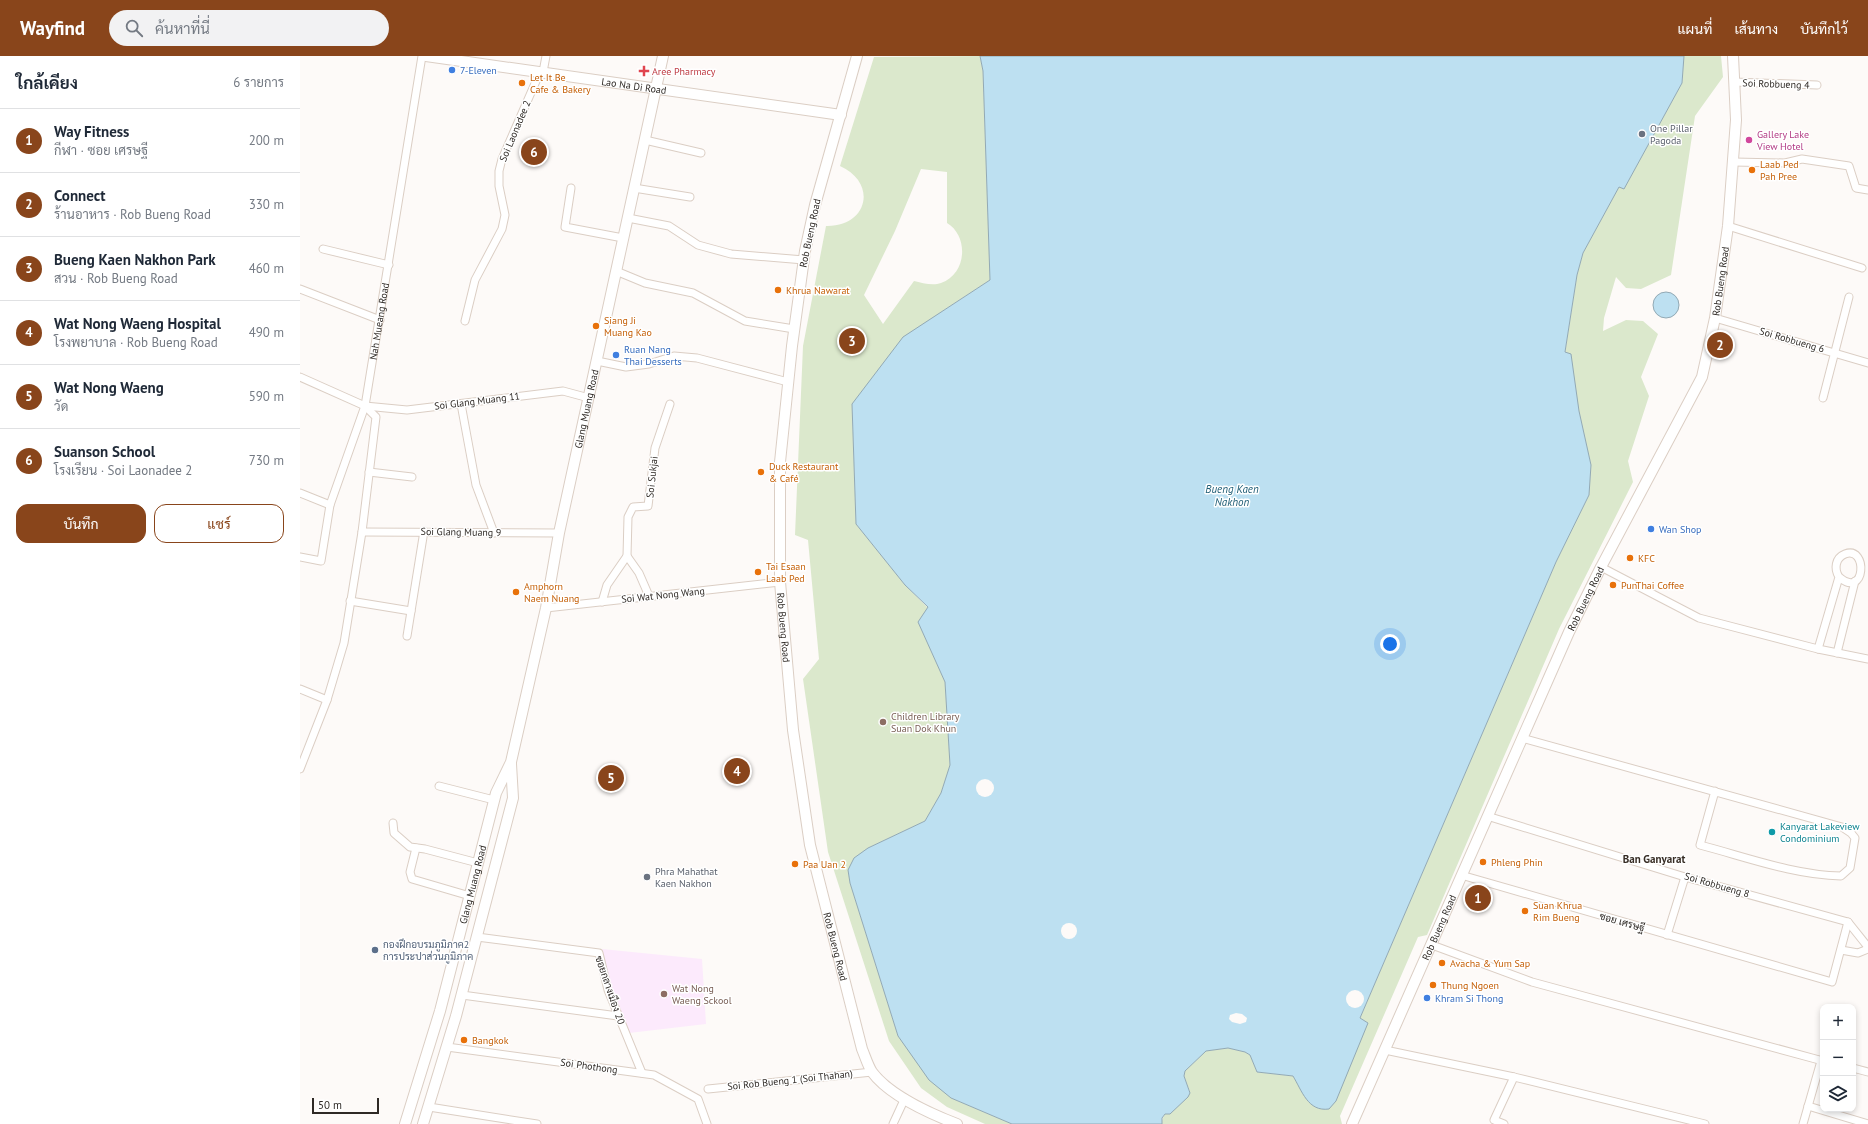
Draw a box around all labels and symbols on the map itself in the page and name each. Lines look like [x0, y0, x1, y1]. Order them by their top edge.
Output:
place label: 7-Eleven [460, 64, 497, 77]
marker: 7-Eleven [447, 65, 457, 75]
place label: Aree Pharmacy [652, 65, 716, 78]
marker: Aree Pharmacy [639, 66, 649, 76]
place label: Let It Be Cafe & Bakery [530, 71, 591, 96]
street label: Lao Na Di Road [601, 75, 667, 97]
street label: Soi Robbueng 4 [1742, 76, 1810, 92]
marker: Let It Be Cafe & Bakery [517, 78, 527, 88]
street label: Soi Laonadee 2 [496, 98, 534, 164]
place label: One Pillar Pagoda [1650, 122, 1693, 147]
place label: Gallery Lake View Hotel [1756, 128, 1809, 153]
marker: One Pillar Pagoda [1637, 129, 1647, 139]
marker: Gallery Lake View Hotel [1744, 135, 1754, 145]
pin: 6 [521, 137, 547, 167]
place label: Laab Ped Pah Pree [1760, 158, 1799, 183]
marker: Laab Ped Pah Pree [1747, 165, 1757, 175]
street label: Rob Bueng Road [796, 197, 824, 269]
street label: Rob Bueng Road [1709, 246, 1732, 317]
street label: Nah Mueang Road [366, 282, 391, 361]
place label: Khrua Nawarat [786, 284, 850, 297]
marker: Khrua Nawarat [773, 285, 783, 295]
place label: Siang Ji Muang Kao [604, 314, 652, 339]
marker: Siang Ji Muang Kao [591, 321, 601, 331]
street label: Soi Robbueng 6 [1758, 325, 1826, 355]
pin: 3 [839, 326, 865, 356]
pin: 2 [1707, 330, 1733, 360]
place label: Ruan Nang Thai Desserts [624, 343, 682, 368]
marker: Ruan Nang Thai Desserts [611, 350, 621, 360]
street label: Glang Muang Road [571, 368, 601, 450]
street label: Soi Glang Muang 11 [433, 389, 521, 413]
street label: Soi Sukjai [643, 456, 661, 498]
place label: Duck Restaurant & Café [769, 460, 839, 485]
marker: Duck Restaurant & Café [756, 467, 766, 477]
water label: Bueng Kaen Nakhon [1205, 482, 1259, 509]
place label: Wan Shop [1659, 523, 1702, 536]
marker: Wan Shop [1646, 524, 1656, 534]
street label: Soi Glang Muang 9 [421, 525, 501, 539]
place label: KFC [1638, 552, 1655, 565]
marker: KFC [1625, 553, 1635, 563]
place label: Tai Esaan Laab Ped [766, 560, 806, 585]
street label: Rob Bueng Road [1564, 564, 1607, 633]
marker: Tai Esaan Laab Ped [753, 567, 763, 577]
place label: PunThai Coffee [1621, 579, 1684, 592]
place label: Amphorn Naem Nuang [524, 580, 579, 605]
marker: PunThai Coffee [1608, 580, 1618, 590]
street label: Soi Wat Nong Wang [621, 584, 705, 606]
marker: Amphorn Naem Nuang [511, 587, 521, 597]
street label: Rob Bueng Road [774, 592, 794, 663]
your location [1380, 634, 1400, 654]
place label: Children Library Suan Dok Khun [891, 710, 960, 735]
marker: Children Library Suan Dok Khun [878, 717, 888, 727]
pin: 4 [724, 756, 750, 786]
pin: 5 [598, 763, 624, 793]
place label: Kanyarat Lakeview Condominium [1780, 820, 1860, 845]
marker: Kanyarat Lakeview Condominium [1767, 827, 1777, 837]
street label: Glang Muang Road [456, 844, 489, 925]
district label: Ban Ganyarat [1623, 852, 1685, 866]
place label: Phleng Phin [1491, 856, 1543, 869]
marker: Phleng Phin [1478, 857, 1488, 867]
place label: Paa Uan 2 [803, 858, 846, 871]
marker: Paa Uan 2 [790, 859, 800, 869]
place label: Phra Mahathat Kaen Nakhon [655, 865, 718, 890]
street label: Soi Robbueng 8 [1683, 870, 1751, 900]
marker: Phra Mahathat Kaen Nakhon [642, 872, 652, 882]
pin: 1 [1465, 883, 1491, 913]
street label: Rob Bueng Road [1419, 893, 1459, 962]
place label: Suan Khrua Rim Bueng [1533, 899, 1582, 924]
marker: Suan Khrua Rim Bueng [1520, 906, 1530, 916]
street label: ซอย เศรษฐี [1598, 909, 1646, 936]
street label: Rob Bueng Road [821, 911, 851, 982]
place label: กองฝึกอบรมภูมิภาค2 การประปาส่วนภูมิภาค [383, 938, 473, 964]
marker: กองฝึกอบรมภูมิภาค2 การประปาส่วนภูมิภาค [370, 945, 380, 955]
street label: ซอยกลางเมือง 20 [592, 954, 628, 1027]
place label: Avacha & Yum Sap [1450, 957, 1530, 970]
marker: Avacha & Yum Sap [1437, 958, 1447, 968]
place label: Thung Ngoen [1441, 979, 1499, 992]
marker: Thung Ngoen [1428, 980, 1438, 990]
place label: Wat Nong Waeng Sckool [672, 982, 732, 1007]
marker: Wat Nong Waeng Sckool [659, 989, 669, 999]
place label: Khram Si Thong [1435, 992, 1503, 1005]
marker: Khram Si Thong [1422, 993, 1432, 1003]
place label: Bangkok [472, 1034, 509, 1047]
marker: Bangkok [459, 1035, 469, 1045]
street label: Soi Phothong [560, 1056, 618, 1076]
street label: Soi Rob Bueng 1 (Soi Thahan) [727, 1067, 854, 1093]
scale bar [312, 1096, 379, 1115]

